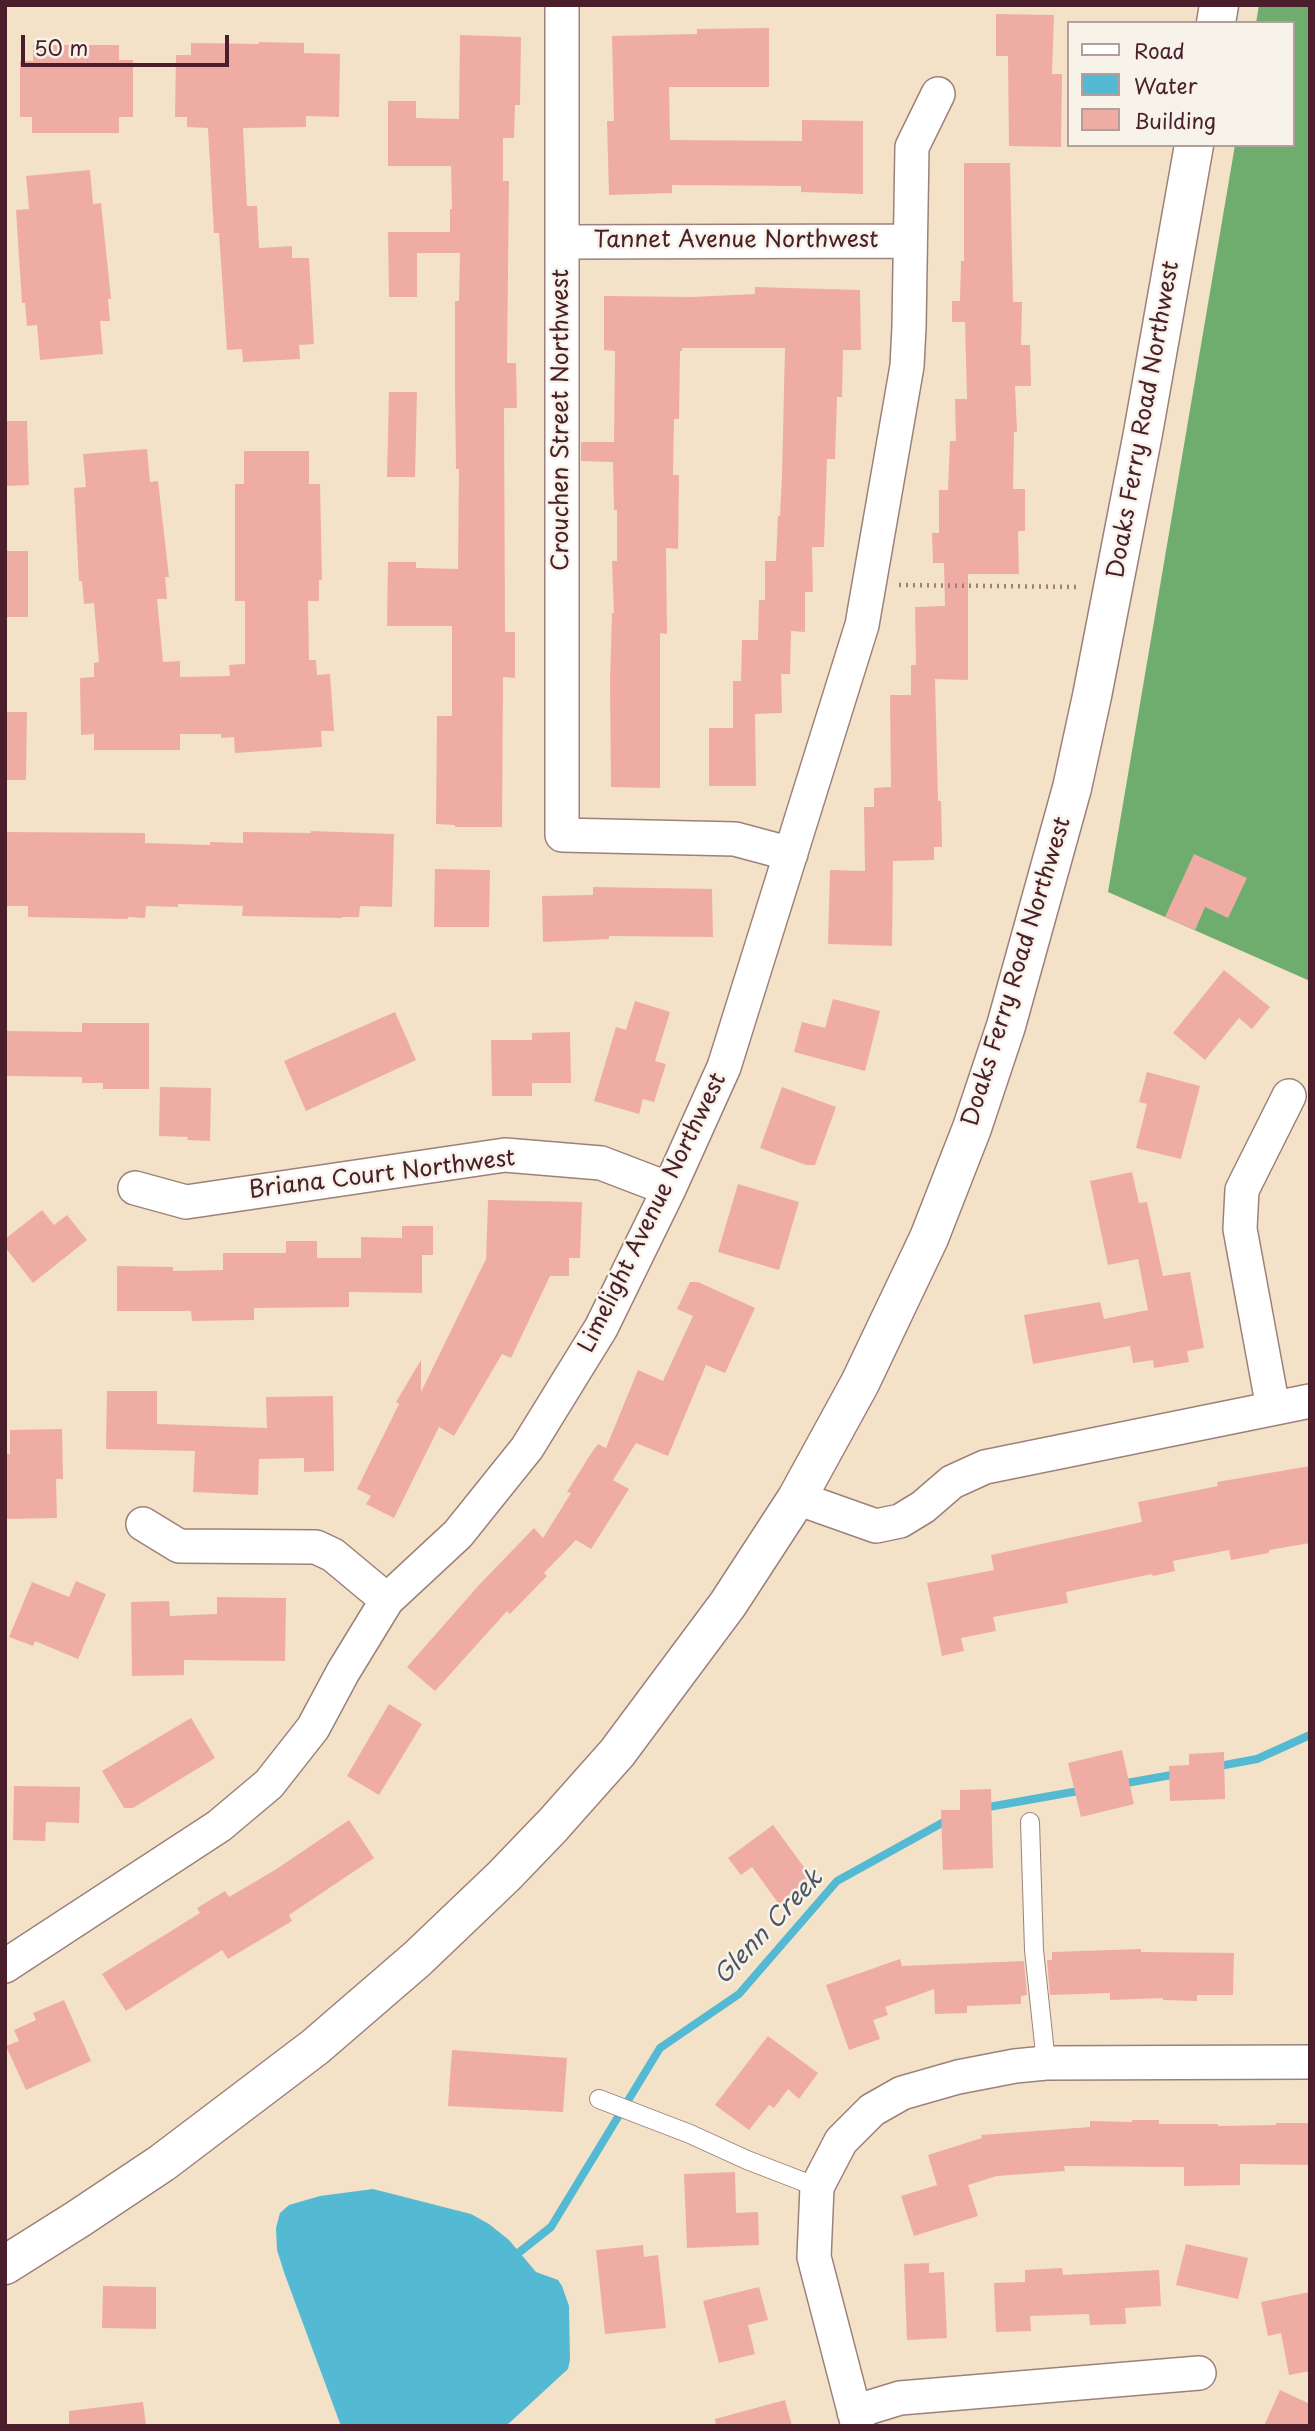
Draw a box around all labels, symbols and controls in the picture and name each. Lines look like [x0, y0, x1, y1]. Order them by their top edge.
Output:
scale bar [24, 21, 233, 65]
legend [1066, 21, 1294, 147]
text: 50 m [34, 31, 88, 63]
text: Road [1134, 34, 1185, 66]
text: Water [1134, 69, 1197, 101]
text: Building [1134, 104, 1216, 136]
street label: Tannet Avenue Northwest [594, 227, 878, 255]
street label: Doaks Ferry Road Northwest [1102, 259, 1186, 581]
street label: Crouchen Street Northwest [548, 269, 576, 571]
street label: Doaks Ferry Road Northwest [957, 814, 1077, 1130]
street label: Limelight Avenue Northwest [573, 1069, 733, 1357]
street label: Briana Court Northwest [247, 1145, 517, 1205]
water label: Glenn Creek [709, 1865, 829, 1991]

